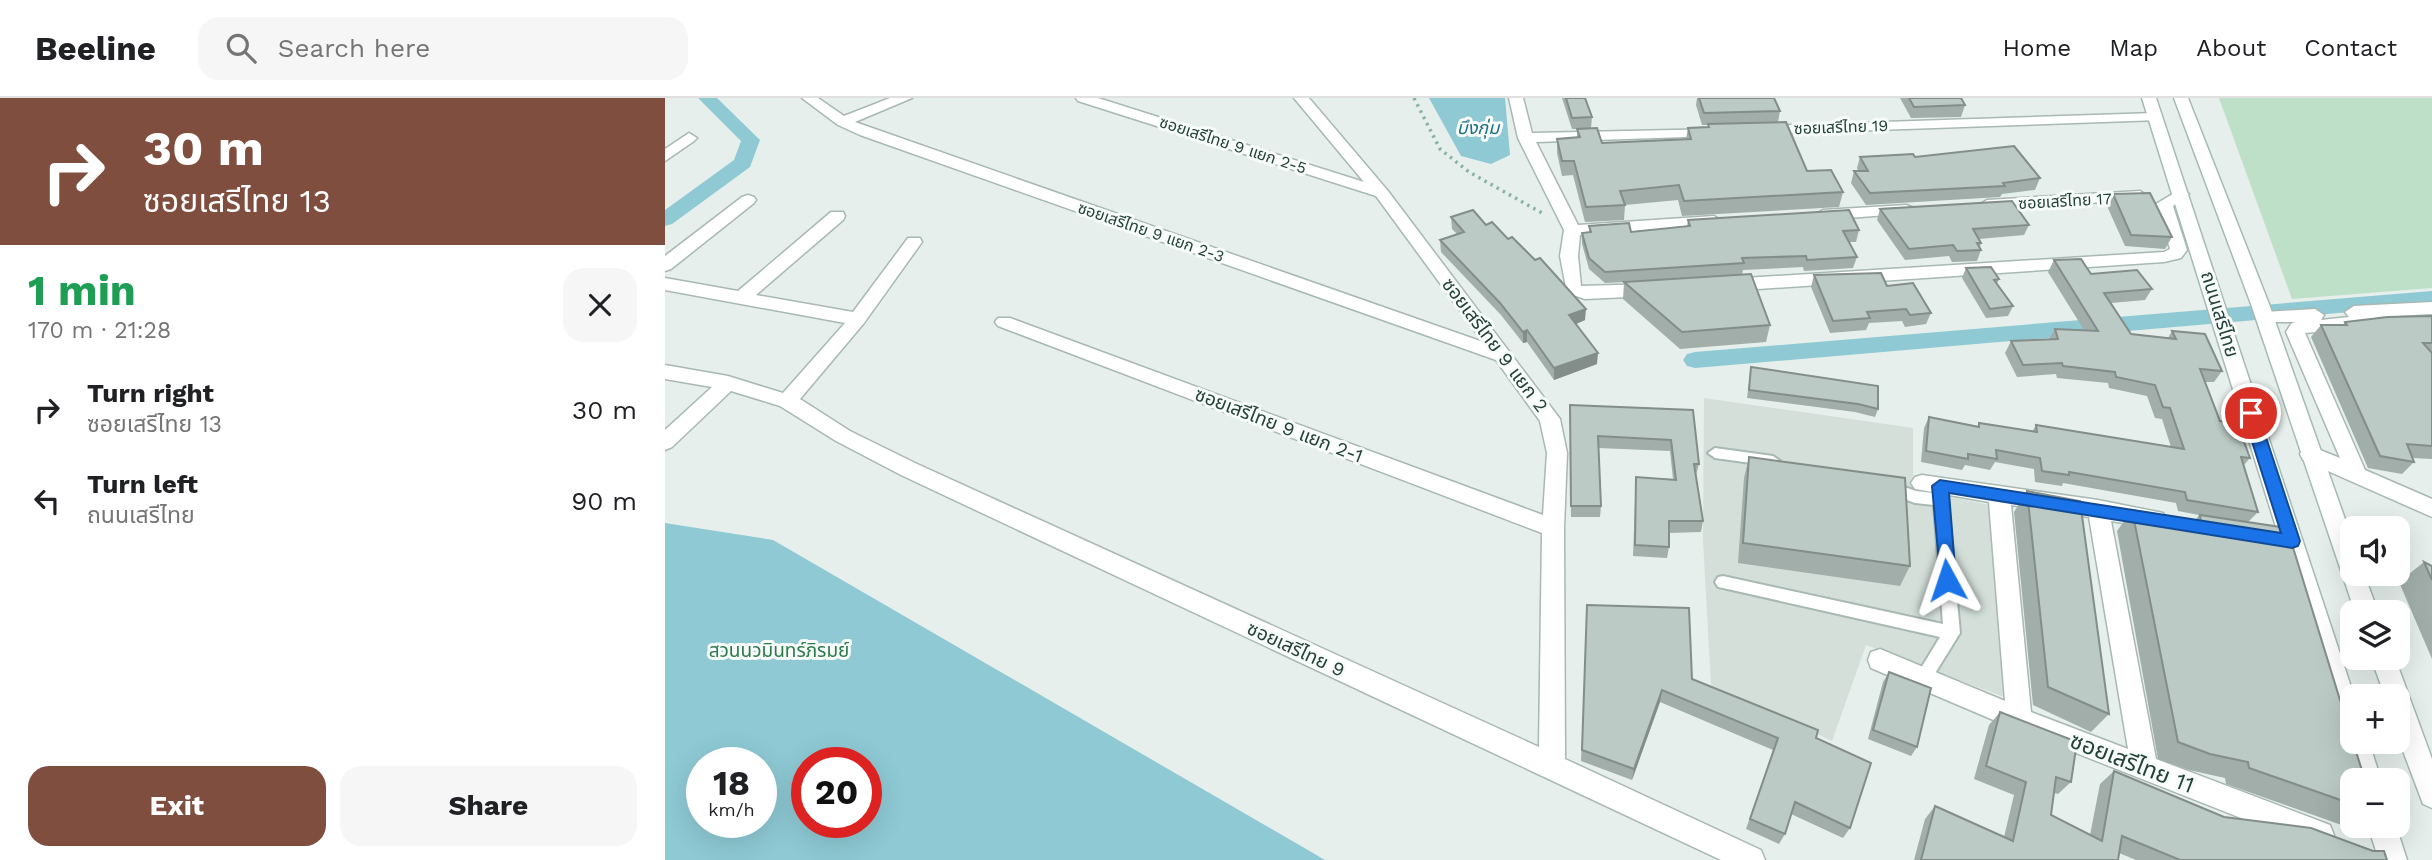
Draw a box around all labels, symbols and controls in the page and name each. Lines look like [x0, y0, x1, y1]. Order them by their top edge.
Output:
search box [198, 17, 688, 80]
text: Beeline [35, 29, 156, 68]
icon: search [222, 29, 260, 67]
text: Search here [278, 33, 430, 63]
text: Home [2003, 34, 2071, 62]
text: Map [2109, 34, 2158, 62]
text: About [2196, 34, 2266, 62]
text: Contact [2304, 34, 2397, 62]
street label: ซอยเสรีไทย 9 แยก 2-5 [1157, 112, 1309, 178]
street label: ซอยเสรีไทย 19 [1793, 116, 1889, 138]
water label: บึงกุ่ม [1457, 117, 1501, 139]
text: 30 m [143, 119, 264, 177]
icon: right [28, 126, 119, 217]
text: ซอยเสรีไทย 13 [143, 182, 331, 220]
street label: ซอยเสรีไทย 17 [2018, 189, 2112, 213]
street label: ซอยเสรีไทย 9 แยก 2-3 [1075, 198, 1227, 266]
text: 1 min [28, 266, 136, 315]
button: close [563, 268, 637, 342]
street label: ถนนเสรีไทย [2196, 268, 2244, 360]
street label: ซอยเสรีไทย 9 แยก 2 [1437, 273, 1553, 417]
text: 170 m · 21:28 [28, 317, 171, 344]
text: Turn right [87, 378, 214, 408]
street label: ซอยเสรีไทย 9 แยก 2-1 [1192, 382, 1366, 468]
pin [2221, 383, 2281, 443]
icon: right [28, 391, 66, 429]
icon: arrive [2232, 394, 2270, 432]
text: 30 m [572, 395, 637, 425]
text: ซอยเสรีไทย 13 [87, 411, 222, 438]
text: Turn left [87, 469, 198, 499]
icon: left [28, 482, 66, 520]
text: 90 m [571, 486, 637, 516]
text: ถนนเสรีไทย [87, 502, 195, 529]
map controls [2340, 516, 2410, 838]
button: sound [2340, 516, 2410, 586]
position arrow [1910, 543, 1984, 617]
button: layers [2340, 600, 2410, 670]
street label: ซอยเสรีไทย 9 [1243, 616, 1349, 682]
park label: สวนนวมินทร์ภิรมย์ [709, 639, 849, 662]
button: + [2340, 684, 2410, 754]
street label: ซอยเสรีไทย 11 [2066, 727, 2198, 799]
speed limit sign: 20 [791, 747, 882, 838]
text: 18 [713, 762, 750, 804]
button: Exit [28, 766, 326, 846]
button: Share [340, 766, 637, 846]
button: − [2340, 768, 2410, 838]
text: km/h [708, 799, 755, 820]

